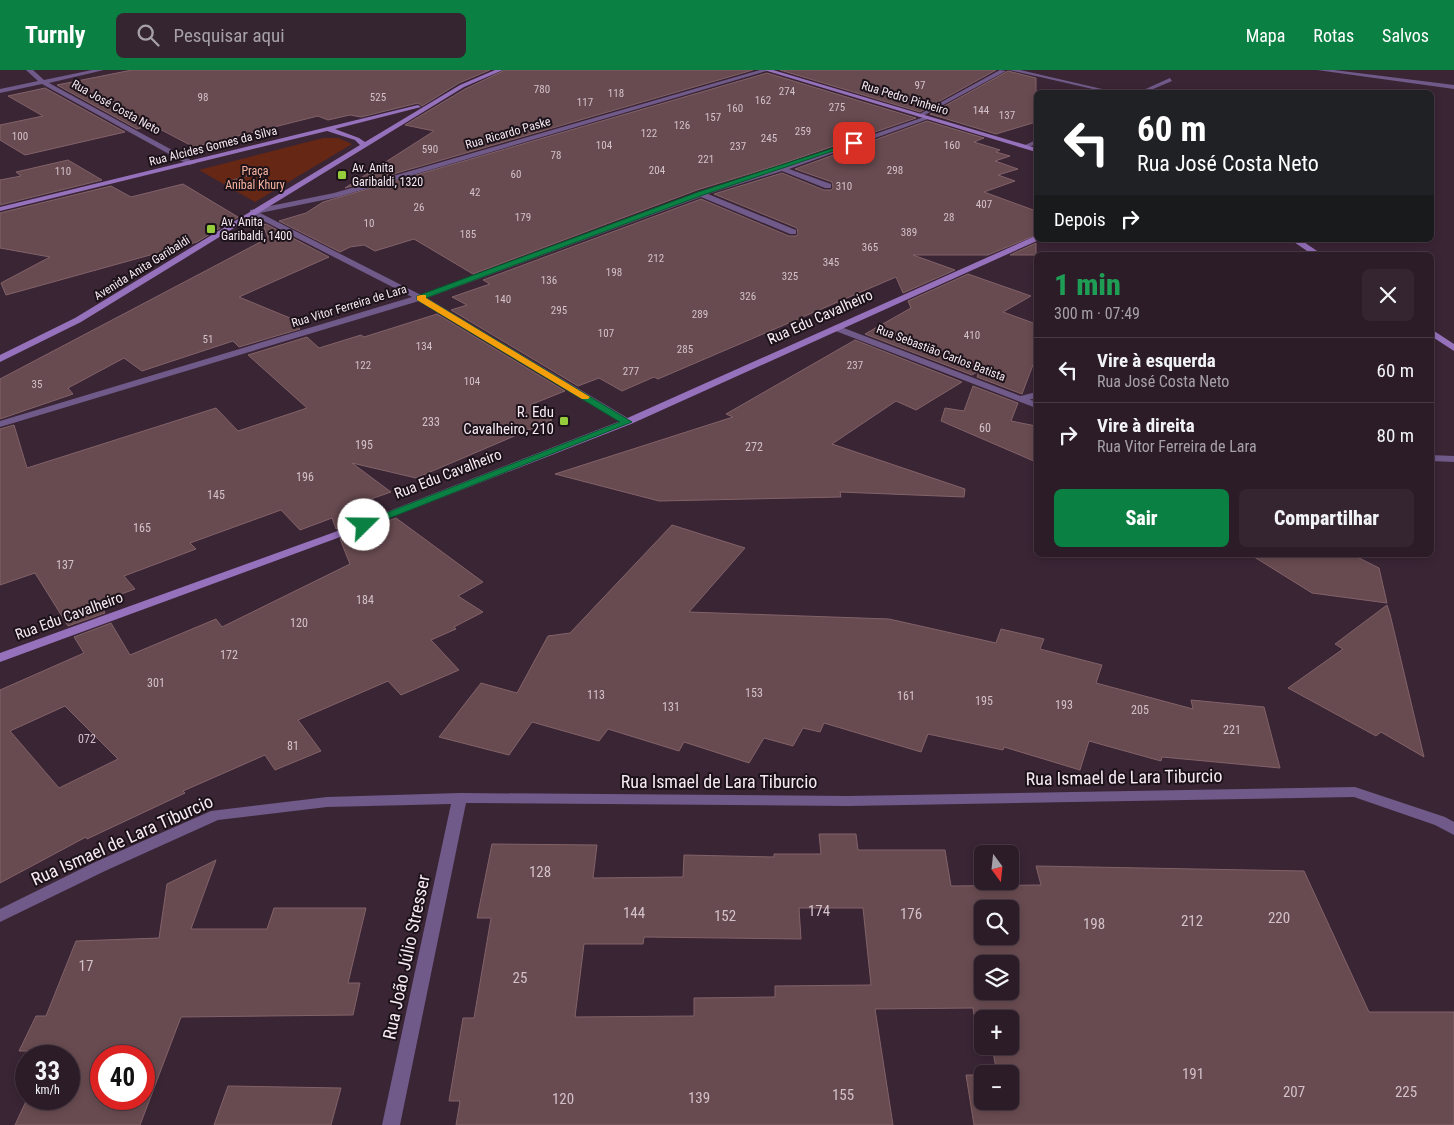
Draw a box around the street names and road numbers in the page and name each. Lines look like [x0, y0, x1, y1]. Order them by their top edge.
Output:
street label: Rua José Costa Neto [69, 77, 163, 137]
street label: Rua Pedro Pinheiro [860, 78, 950, 118]
street label: Rua Ricardo Paske [464, 114, 553, 152]
street label: Rua Alcides Gomes da Silva [148, 123, 279, 169]
street label: Avenida Anita Garibaldi [92, 233, 192, 303]
street label: Rua Vitor Ferreira de Lara [290, 282, 409, 330]
street label: Rua Edu Cavalheiro [765, 286, 875, 348]
street label: Rua Sebastião Carlos Batista [875, 322, 1008, 384]
street label: Rua Edu Cavalheiro [392, 445, 504, 503]
street label: Rua Edu Cavalheiro [13, 588, 125, 644]
street label: Rua Ismael de Lara Tiburcio [1025, 765, 1223, 789]
street label: Rua Ismael de Lara Tiburcio [621, 771, 817, 792]
street label: Rua Ismael de Lara Tiburcio [28, 790, 216, 890]
street label: Rua João Júlio Stresser [378, 872, 434, 1041]

